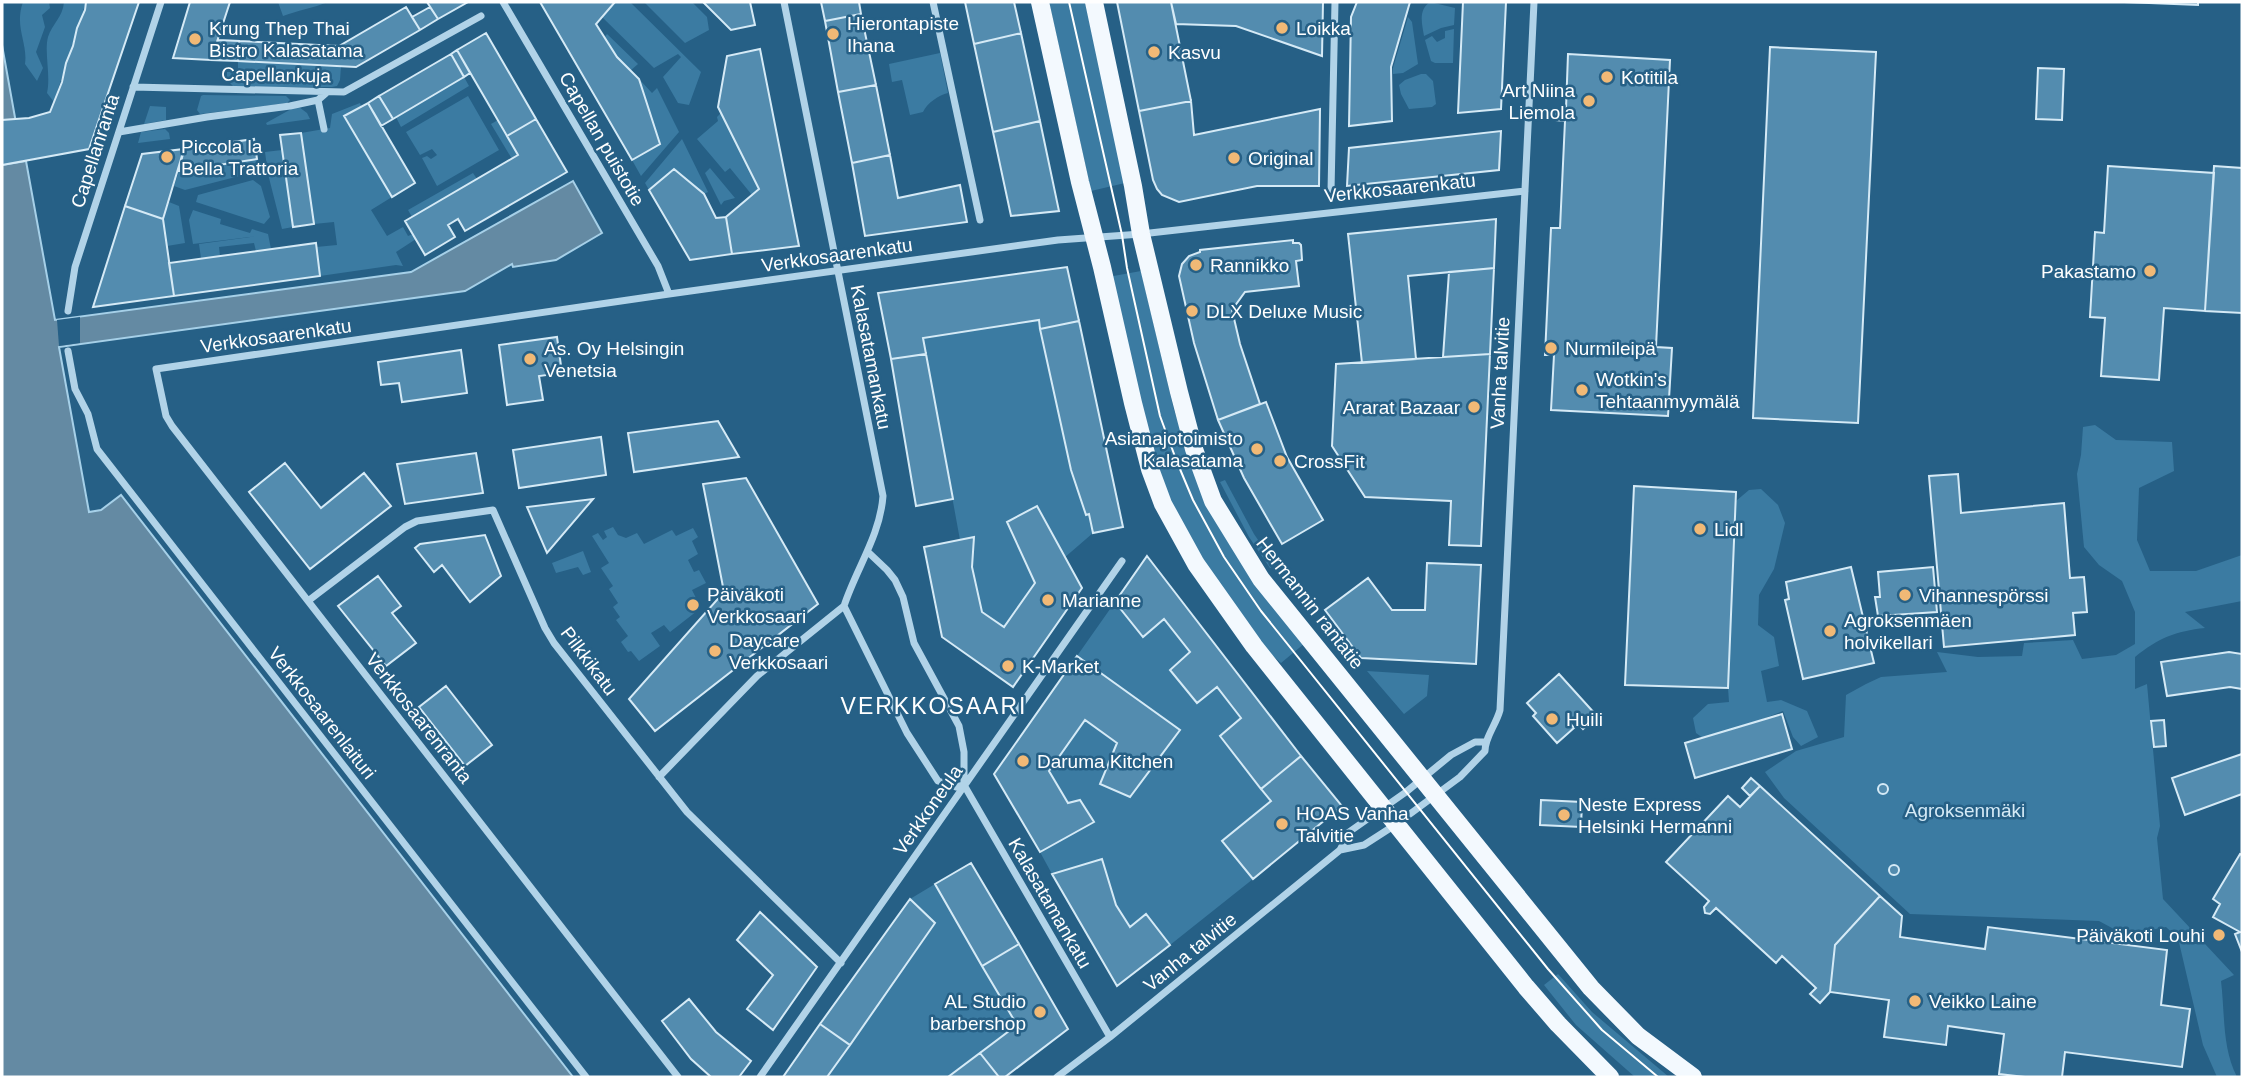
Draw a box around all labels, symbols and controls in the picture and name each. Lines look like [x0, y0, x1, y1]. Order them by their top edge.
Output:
place label: Hierontapiste Ihana [847, 13, 959, 56]
place label: Krung Thep Thai Bistro Kalasatama [209, 18, 364, 61]
place label: Loikka [1296, 18, 1351, 39]
marker: Loikka [1274, 20, 1290, 36]
marker: Hierontapiste Ihana [825, 26, 841, 42]
marker: Krung Thep Thai Bistro Kalasatama [187, 31, 203, 47]
place label: Kasvu [1168, 42, 1221, 63]
marker: Kasvu [1146, 44, 1162, 60]
street label: Capellankuja [221, 64, 332, 86]
place label: Kotitila [1621, 67, 1678, 88]
street label: Capellan puistotie [555, 68, 649, 210]
marker: Kotitila [1599, 69, 1615, 85]
place label: Art Niina Liemola [1502, 80, 1575, 123]
street label: Capellanranta [67, 91, 123, 211]
marker: Art Niina Liemola [1581, 93, 1597, 109]
place label: Piccola la Bella Trattoria [181, 136, 299, 179]
place label: Original [1248, 148, 1313, 169]
marker: Piccola la Bella Trattoria [159, 149, 175, 165]
marker: Original [1226, 150, 1242, 166]
street label: Verkkosaarenkatu [1323, 170, 1477, 206]
street label: Verkkosaarenkatu [760, 234, 914, 276]
place label: Rannikko [1210, 255, 1289, 276]
marker: Rannikko [1188, 257, 1204, 273]
place label: Pakastamo [2041, 261, 2136, 282]
marker: Pakastamo [2142, 263, 2158, 279]
street label: Kalasatamankatu [847, 283, 895, 431]
place label: DLX Deluxe Music [1206, 301, 1362, 322]
marker: DLX Deluxe Music [1184, 303, 1200, 319]
street label: Verkkosaarenkatu [199, 315, 353, 357]
street label: Vanha talvitie [1487, 316, 1513, 430]
place label: As. Oy Helsingin Venetsia [544, 338, 684, 381]
place label: Nurmileipä [1565, 338, 1656, 359]
marker: Nurmileipä [1543, 340, 1559, 356]
marker: As. Oy Helsingin Venetsia [522, 351, 538, 367]
place label: Wotkin's Tehtaanmyymälä [1596, 369, 1740, 412]
marker: Wotkin's Tehtaanmyymälä [1574, 382, 1590, 398]
place label: Ararat Bazaar [1343, 397, 1461, 418]
marker: Ararat Bazaar [1466, 399, 1482, 415]
place label: Asianajotoimisto Kalasatama [1105, 428, 1243, 471]
marker: Asianajotoimisto Kalasatama [1249, 441, 1265, 457]
place label: CrossFit [1294, 451, 1365, 472]
marker: CrossFit [1272, 453, 1288, 469]
place label: Lidl [1714, 519, 1744, 540]
marker: Lidl [1692, 521, 1708, 537]
street label: Hermannin rantatie [1252, 533, 1368, 673]
place label: Päiväkoti Verkkosaari [707, 584, 806, 627]
place label: Vihannespörssi [1919, 585, 2049, 606]
marker: Vihannespörssi [1897, 587, 1913, 603]
place label: Marianne [1062, 590, 1141, 611]
marker: Marianne [1040, 592, 1056, 608]
marker: Päiväkoti Verkkosaari [685, 597, 701, 613]
place label: Agroksenmäen holvikellari [1844, 610, 1972, 653]
street label: Pilkkikatu [556, 623, 622, 699]
marker: Agroksenmäen holvikellari [1822, 623, 1838, 639]
place label: Daycare Verkkosaari [729, 630, 828, 673]
street label: Verkkosaarenlaituri [264, 643, 380, 783]
marker: Daycare Verkkosaari [707, 643, 723, 659]
street label: Verkkosaarenranta [362, 649, 477, 788]
place label: K-Market [1022, 656, 1100, 677]
marker: K-Market [1000, 658, 1016, 674]
district label: VERKKOSAARI [841, 693, 1027, 719]
place label: Huili [1566, 709, 1603, 730]
marker: Huili [1544, 711, 1560, 727]
place label: Daruma Kitchen [1037, 751, 1173, 772]
marker: Daruma Kitchen [1015, 753, 1031, 769]
street label: Verkkoneula [889, 761, 967, 859]
place label: Neste Express Helsinki Hermanni [1578, 794, 1732, 837]
park label: Agroksenmäki [1905, 800, 2025, 821]
place label: HOAS Vanha Talvitie [1296, 803, 1409, 846]
marker: Neste Express Helsinki Hermanni [1556, 807, 1572, 823]
marker: HOAS Vanha Talvitie [1274, 816, 1290, 832]
street label: Kalasatamankatu [1004, 834, 1096, 972]
street label: Vanha talvitie [1140, 908, 1240, 996]
place label: Päiväkoti Louhi [2076, 925, 2205, 946]
marker: Päiväkoti Louhi [2211, 927, 2227, 943]
place label: AL Studio barbershop [930, 991, 1026, 1034]
place label: Veikko Laine [1929, 991, 2037, 1012]
marker: Veikko Laine [1907, 993, 1923, 1009]
marker: AL Studio barbershop [1032, 1004, 1048, 1020]

